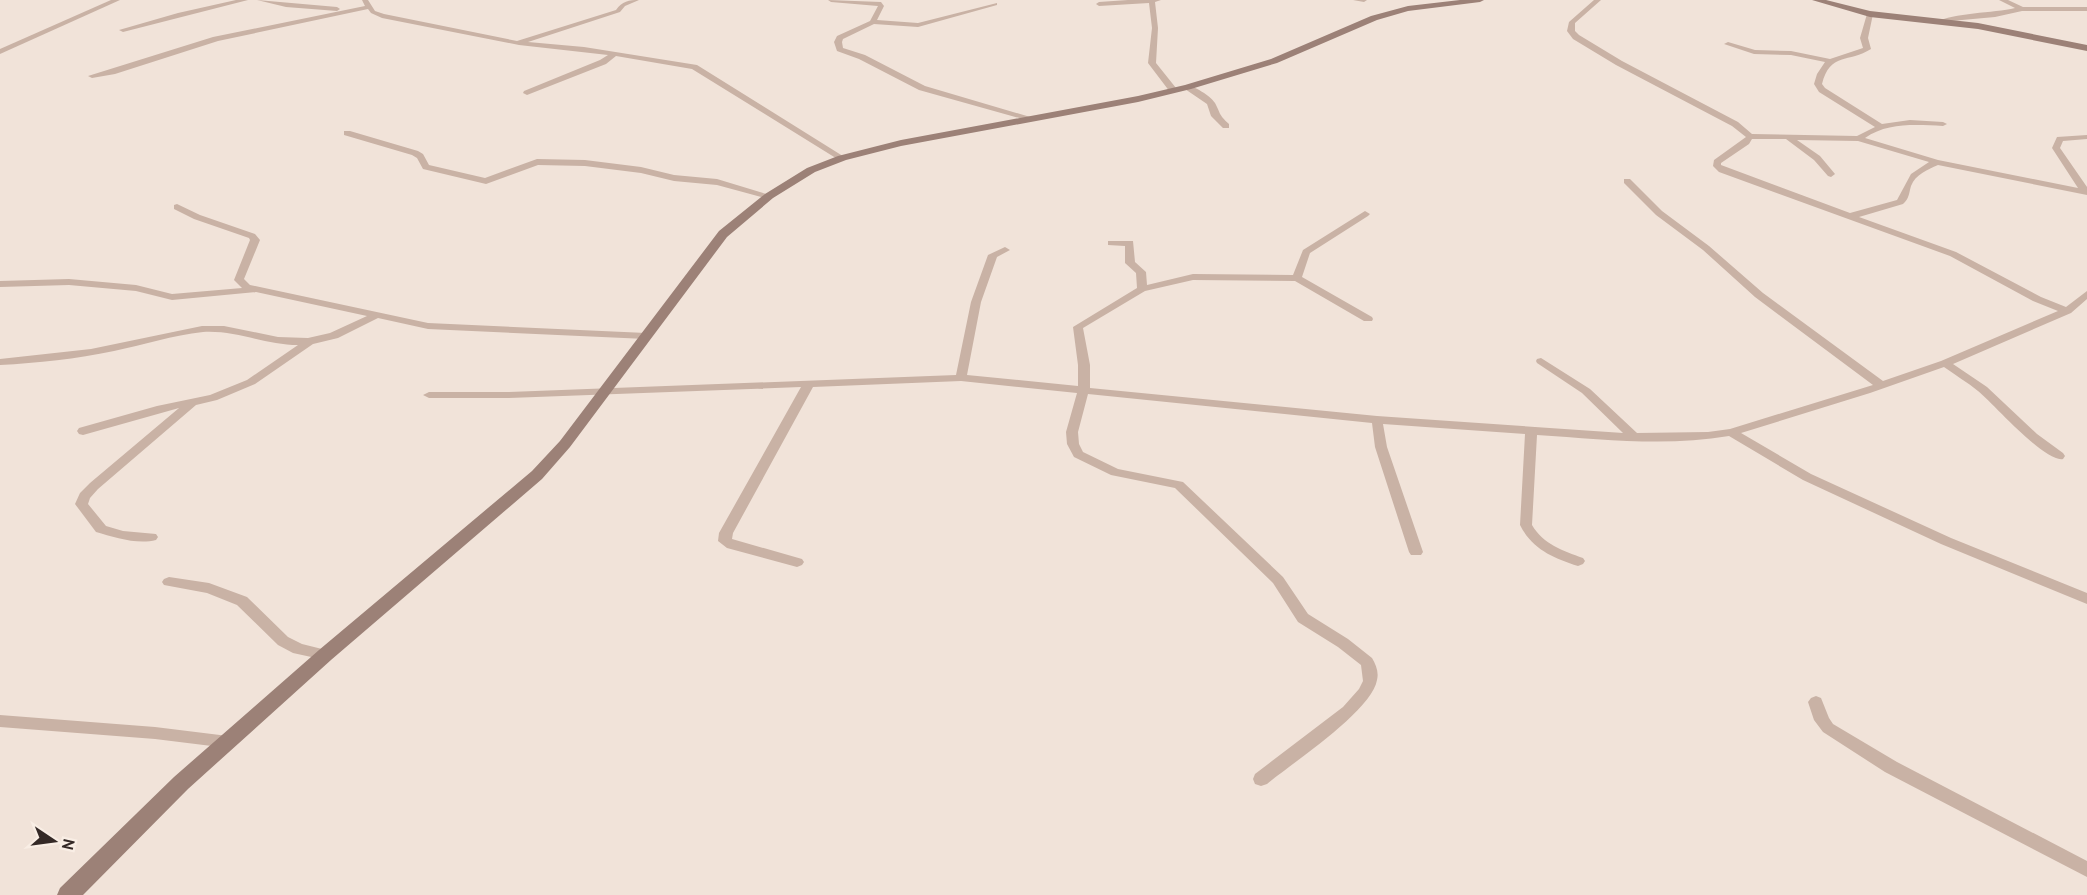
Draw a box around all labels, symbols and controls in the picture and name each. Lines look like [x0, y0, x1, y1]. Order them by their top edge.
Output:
north arrow [24, 811, 84, 871]
text: N [58, 837, 80, 852]

